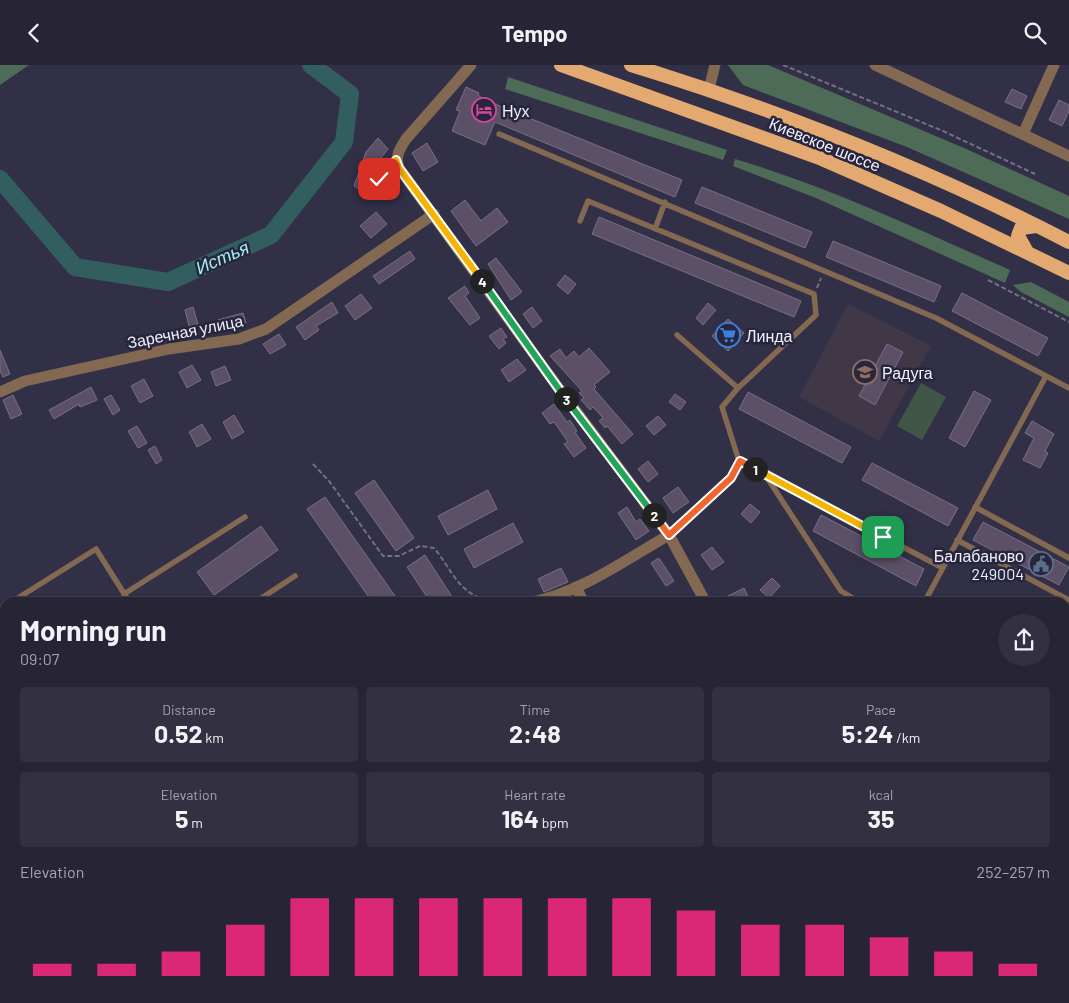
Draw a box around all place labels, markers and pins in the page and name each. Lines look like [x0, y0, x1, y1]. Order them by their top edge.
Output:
hotel icon: Нух [471, 97, 497, 123]
place label: Нух [502, 101, 530, 120]
pin [358, 158, 400, 200]
pin: 4 [470, 269, 494, 293]
supermarket icon: Линда [715, 322, 741, 348]
place label: Линда [746, 326, 793, 345]
school or university icon: Радуга [852, 359, 878, 385]
place label: Радуга [882, 363, 933, 382]
pin: 3 [554, 387, 578, 411]
pin: 1 [742, 457, 768, 481]
pin: 2 [642, 503, 666, 527]
pin [862, 516, 904, 558]
place label: Балабаново 249004 [934, 546, 1024, 583]
public building icon: Балабаново 249004 [1028, 551, 1054, 577]

